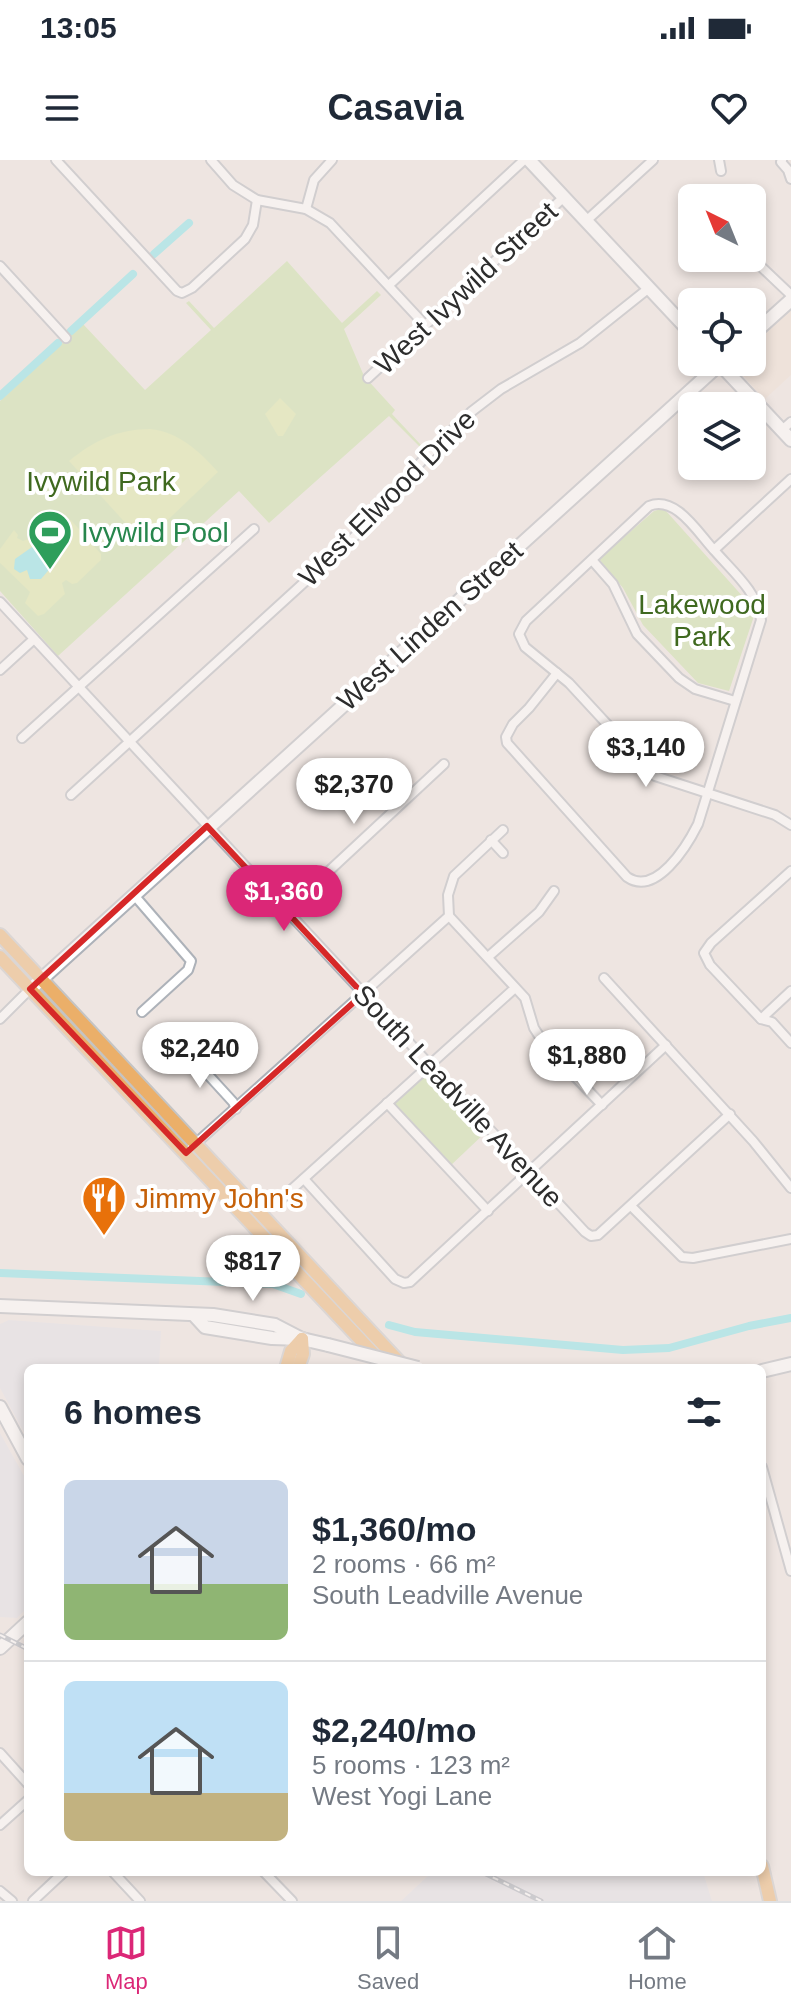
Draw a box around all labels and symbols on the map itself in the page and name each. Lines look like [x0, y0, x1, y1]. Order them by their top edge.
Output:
north arrow [678, 184, 766, 272]
street label: West Ivywild Street [369, 196, 564, 380]
street label: West Elwood Drive [293, 404, 481, 592]
park label: Ivywild Park [26, 466, 177, 497]
sports icon: Ivywild Pool [26, 508, 74, 571]
place label: Ivywild Pool [81, 517, 229, 548]
street label: West Linden Street [331, 535, 529, 717]
park label: Lakewood Park [638, 589, 766, 652]
pin: $3,140 [581, 721, 711, 789]
pin: $2,370 [289, 758, 419, 826]
pin: $1,360 [219, 865, 349, 933]
street label: South Leadville Avenue [347, 979, 569, 1213]
pin: $2,240 [135, 1022, 265, 1090]
pin: $1,880 [522, 1029, 652, 1097]
restaurant icon: Jimmy John's [80, 1174, 128, 1237]
place label: Jimmy John's [135, 1183, 304, 1214]
pin: $817 [206, 1235, 300, 1303]

